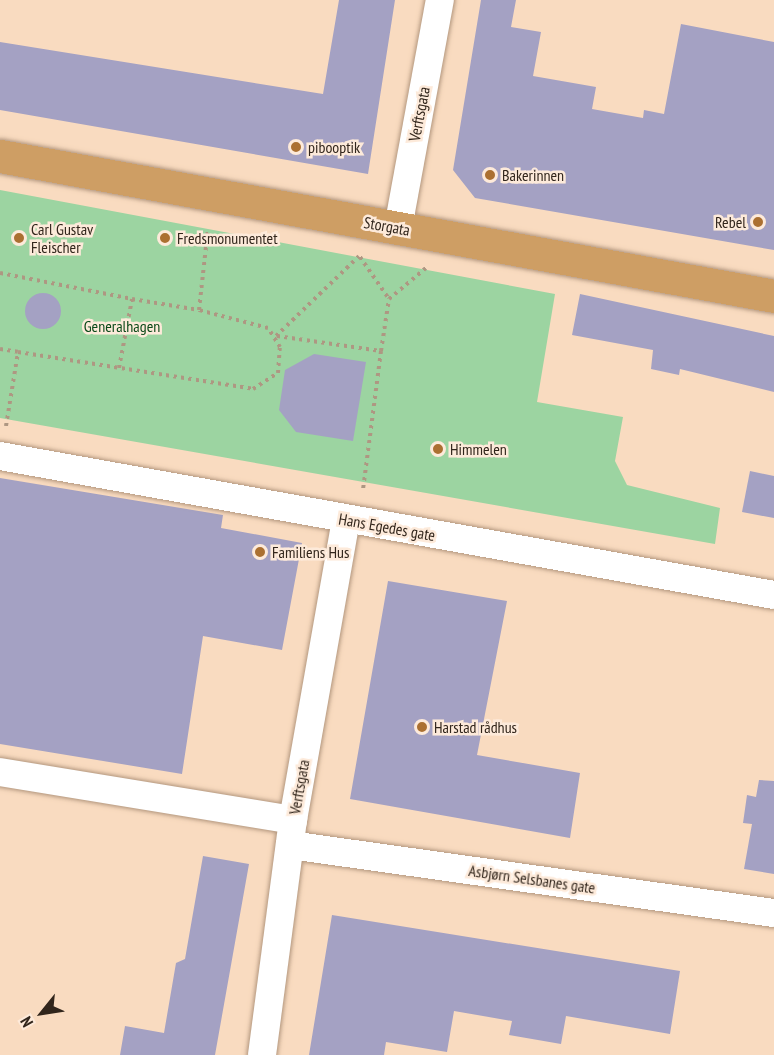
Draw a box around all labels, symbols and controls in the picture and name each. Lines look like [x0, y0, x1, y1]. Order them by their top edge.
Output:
street label: Verftsgata [404, 85, 434, 143]
place label: pibooptik [308, 137, 360, 157]
marker: pibooptik [289, 140, 303, 154]
place label: Bakerinnen [502, 165, 564, 185]
marker: Bakerinnen [483, 168, 497, 182]
place label: Rebel [715, 212, 746, 232]
street label: Storgata [362, 213, 412, 239]
marker: Rebel [751, 215, 765, 229]
place label: Carl Gustav Fleischer [31, 219, 93, 257]
place label: Fredsmonumentet [177, 228, 278, 248]
marker: Carl Gustav Fleischer [12, 231, 26, 245]
marker: Fredsmonumentet [158, 231, 172, 245]
park label: Generalhagen [84, 316, 160, 336]
place label: Himmelen [450, 439, 507, 459]
marker: Himmelen [431, 442, 445, 456]
street label: Hans Egedes gate [337, 509, 437, 545]
place label: Familiens Hus [272, 542, 349, 562]
marker: Familiens Hus [253, 545, 267, 559]
place label: Harstad rådhus [434, 717, 517, 737]
marker: Harstad rådhus [415, 720, 429, 734]
street label: Verftsgata [285, 758, 313, 816]
street label: Asbjørn Selsbanes gate [467, 861, 597, 897]
north arrow [12, 983, 72, 1043]
text: N [16, 1013, 37, 1031]

